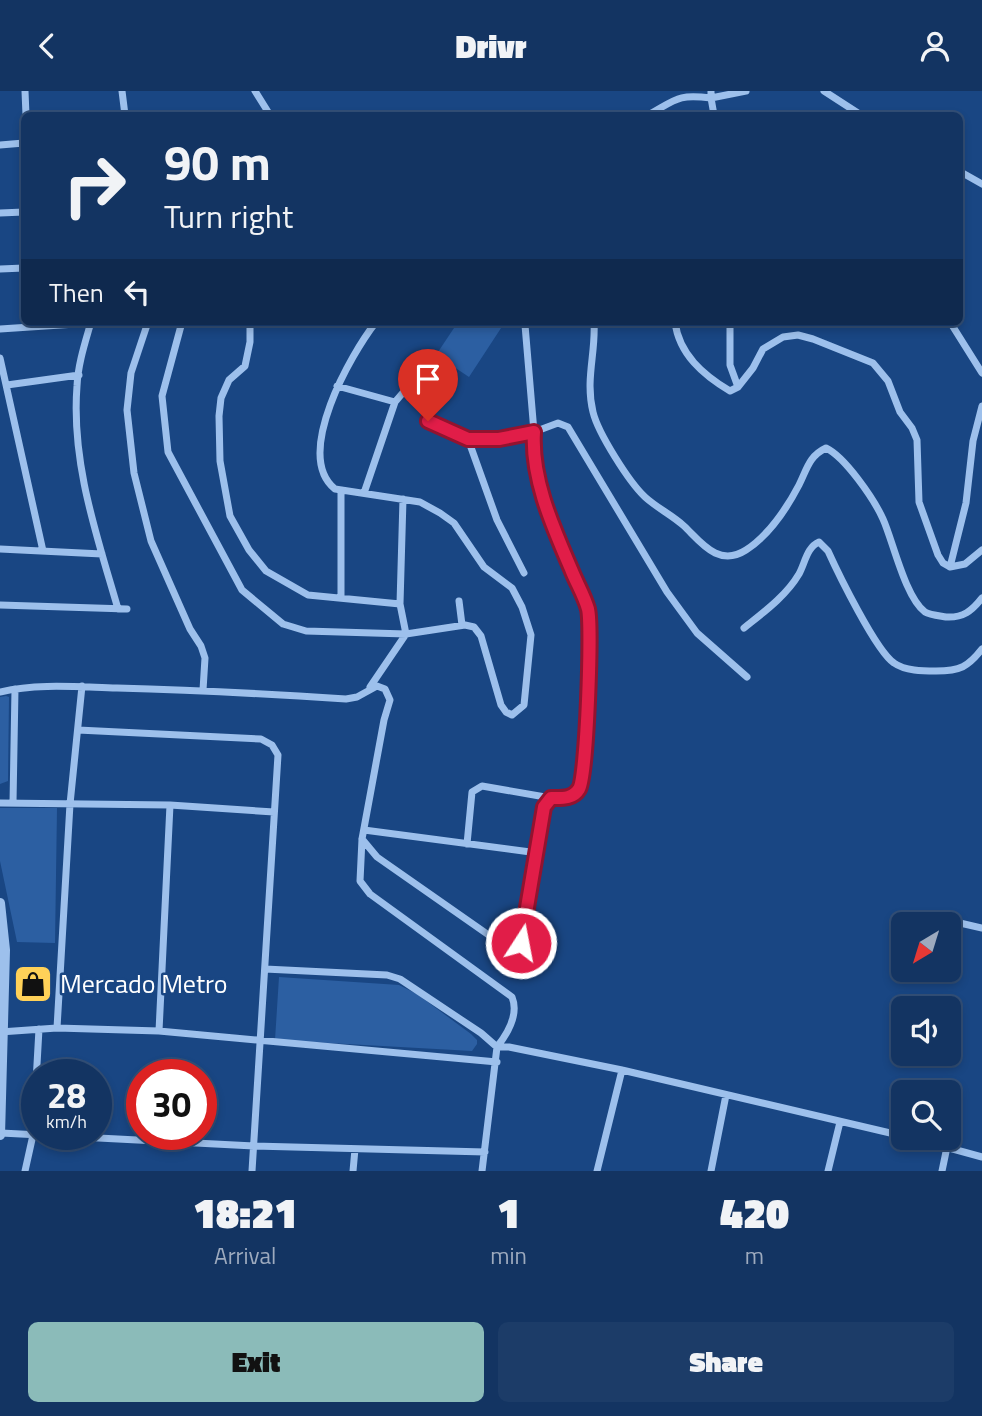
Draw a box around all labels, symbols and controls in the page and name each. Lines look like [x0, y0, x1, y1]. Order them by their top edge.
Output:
text: Drivr [456, 22, 526, 70]
icon: back [28, 27, 66, 65]
icon: person [916, 27, 954, 65]
text: 90 m [164, 124, 271, 199]
icon: right [49, 140, 140, 231]
text: Turn right [164, 192, 293, 240]
text: Then [49, 273, 104, 312]
icon: left [118, 273, 156, 311]
pin [398, 349, 458, 421]
icon: arrive [409, 360, 447, 398]
position arrow [484, 906, 558, 980]
north arrow [891, 912, 961, 982]
map controls [891, 912, 961, 1150]
shop icon: Mercado Metro [12, 963, 54, 1005]
place label: Mercado Metro [60, 964, 228, 1003]
button: sound [891, 996, 961, 1066]
speed limit sign: 30 [126, 1059, 217, 1150]
text: 28 [47, 1068, 86, 1122]
button: search [891, 1080, 961, 1150]
text: km/h [46, 1108, 87, 1135]
text: 18:21 [193, 1180, 297, 1244]
text: 1 [497, 1180, 520, 1244]
text: 420 [720, 1180, 789, 1244]
text: Arrival [214, 1238, 276, 1273]
text: min [490, 1238, 527, 1273]
text: m [745, 1238, 764, 1273]
button: Exit [28, 1322, 484, 1402]
button: Share [498, 1322, 954, 1402]

